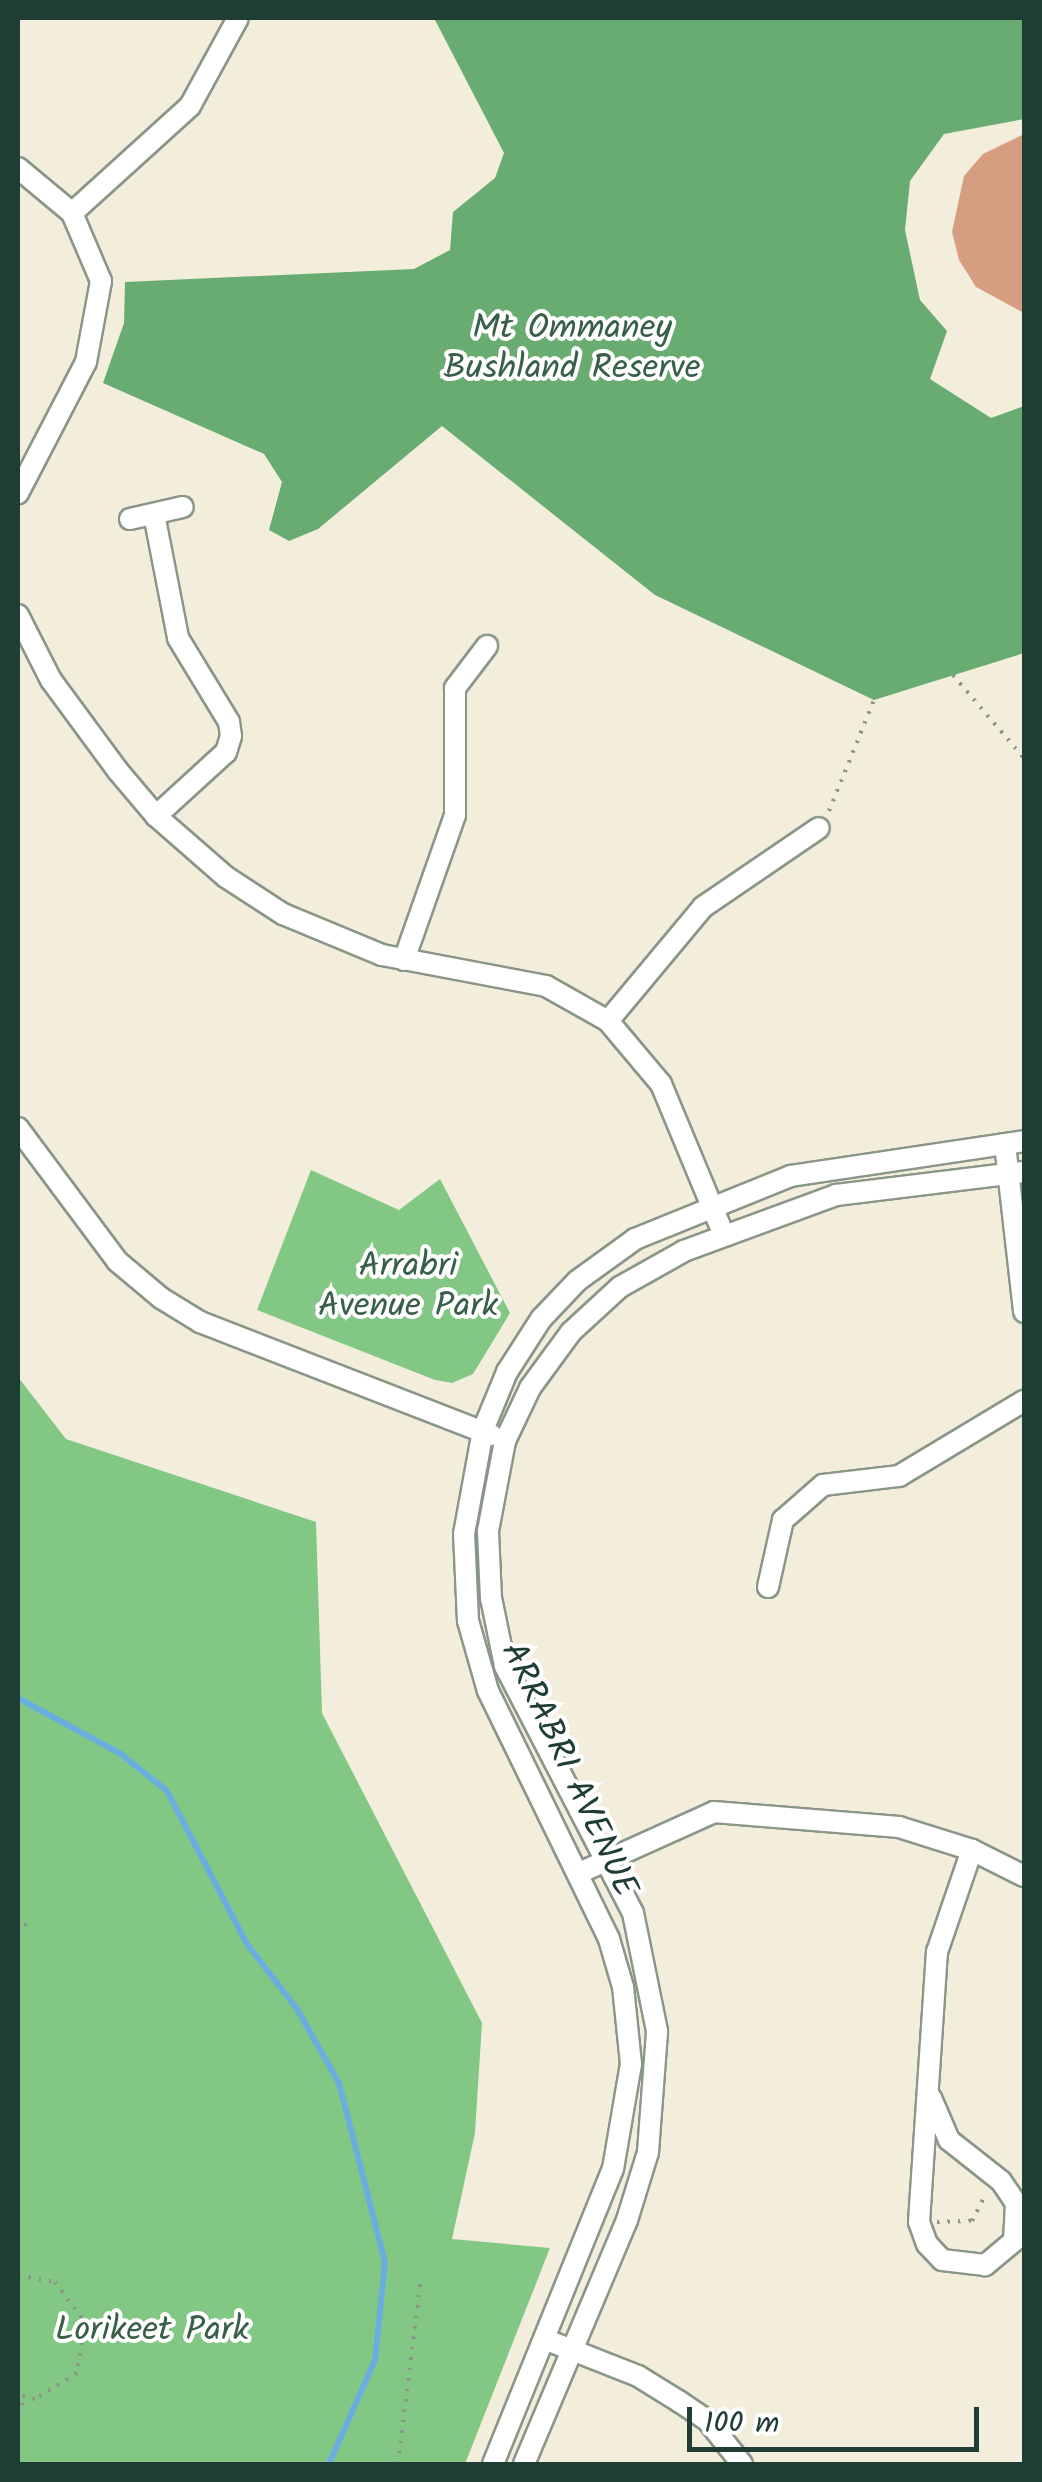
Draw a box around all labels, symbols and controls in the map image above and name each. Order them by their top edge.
park label: Mt Ommaney Bushland Reserve [444,308,700,390]
park label: Arrabri Avenue Park [318,1246,498,1328]
street label: ARRABRI AVENUE [491,1636,645,1904]
park label: Lorikeet Park [55,2310,249,2352]
scale bar [692,2387,984,2449]
text: 100 m [704,2400,779,2448]

